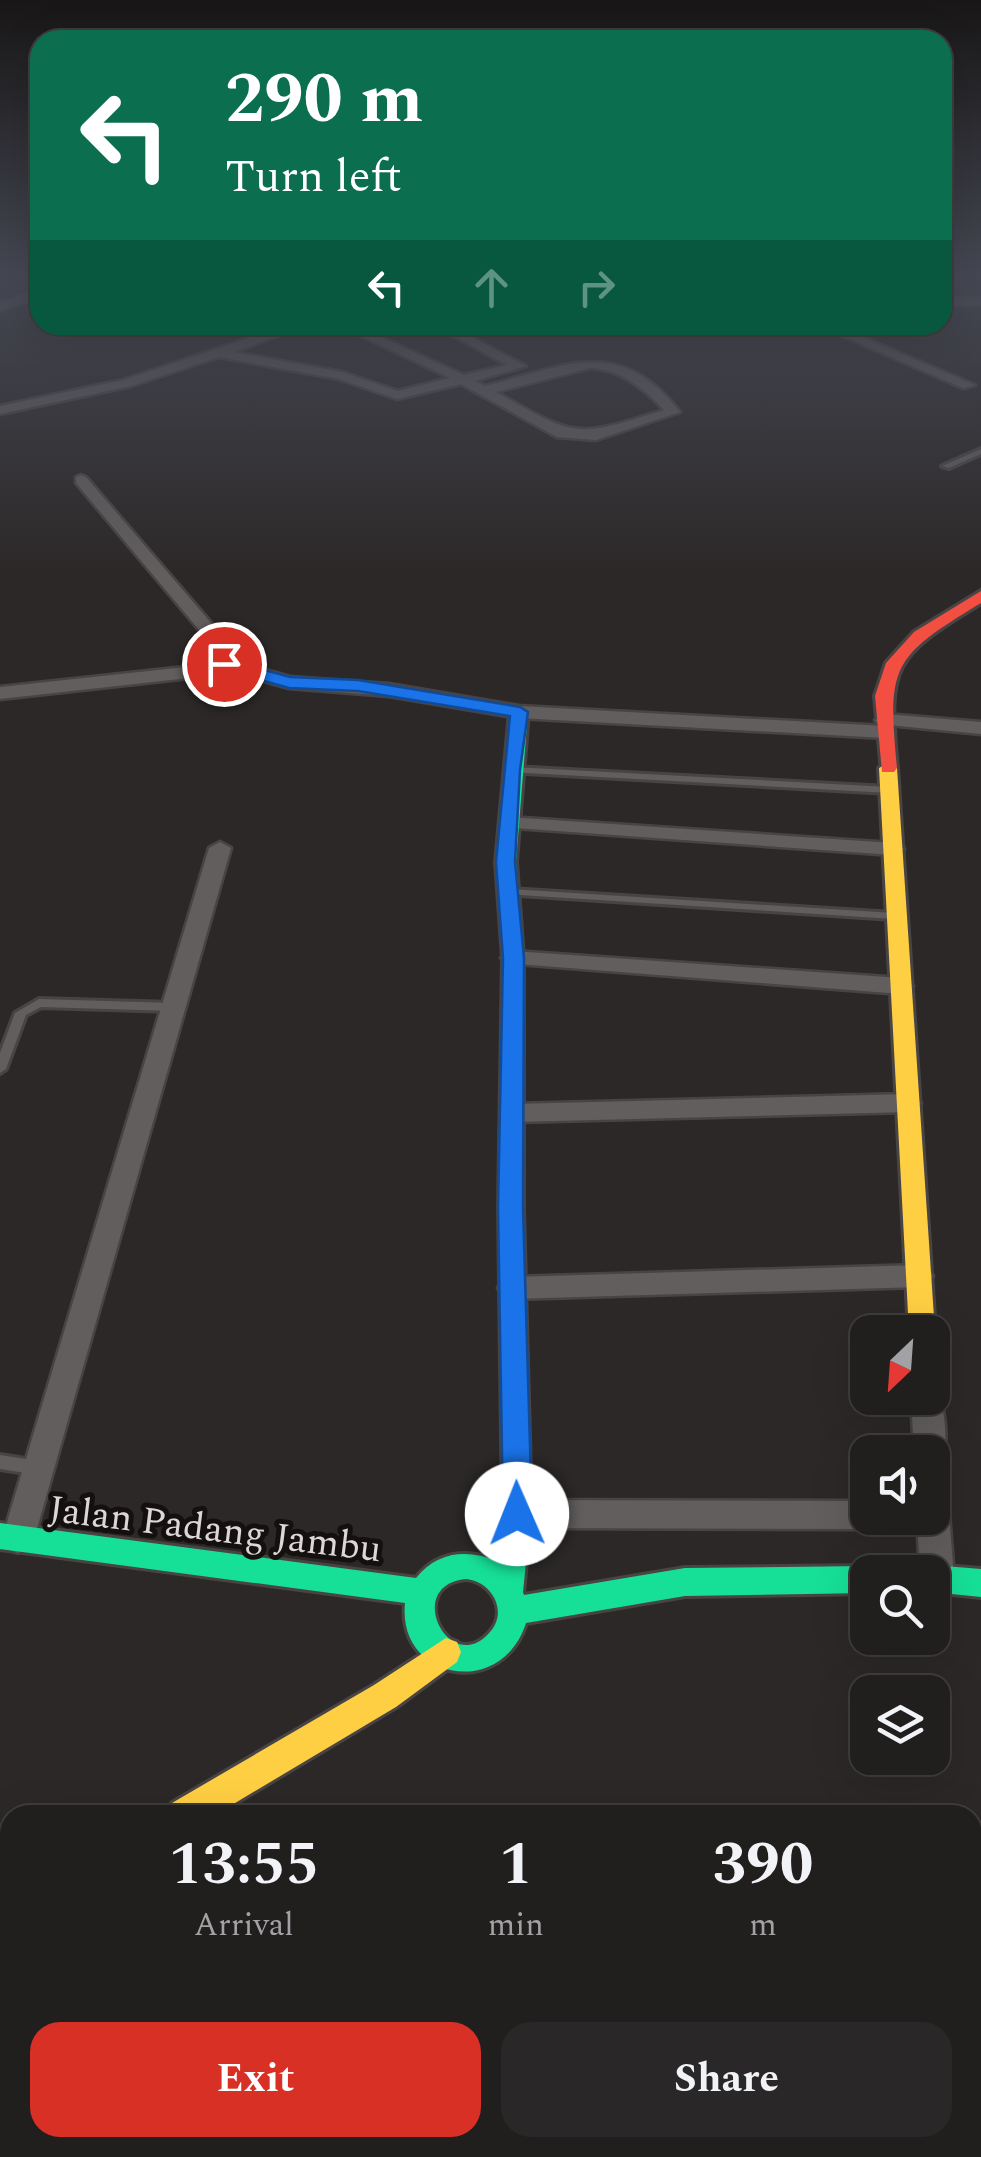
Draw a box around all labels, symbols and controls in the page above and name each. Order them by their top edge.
text: 290 m [225,47,423,153]
icon: left [60,70,190,200]
text: Turn left [225,143,402,212]
icon: left [359,260,414,315]
icon: ahead [464,260,519,315]
icon: right [569,260,624,315]
pin [182,622,267,707]
icon: arrive [197,637,252,692]
north arrow [850,1315,950,1415]
map controls [850,1315,950,1775]
button: sound [850,1435,950,1535]
position arrow [465,1462,569,1566]
street label: Jalan Padang Jambu [45,1481,385,1579]
button: search [850,1555,950,1655]
button: layers [850,1675,950,1775]
text: 13:55 [169,1819,319,1911]
text: 1 [499,1819,533,1911]
text: 390 [712,1819,813,1911]
text: Arrival [194,1901,294,1950]
text: min [488,1901,544,1950]
text: m [749,1901,777,1950]
button: Exit [30,2022,481,2137]
button: Share [501,2022,952,2137]

